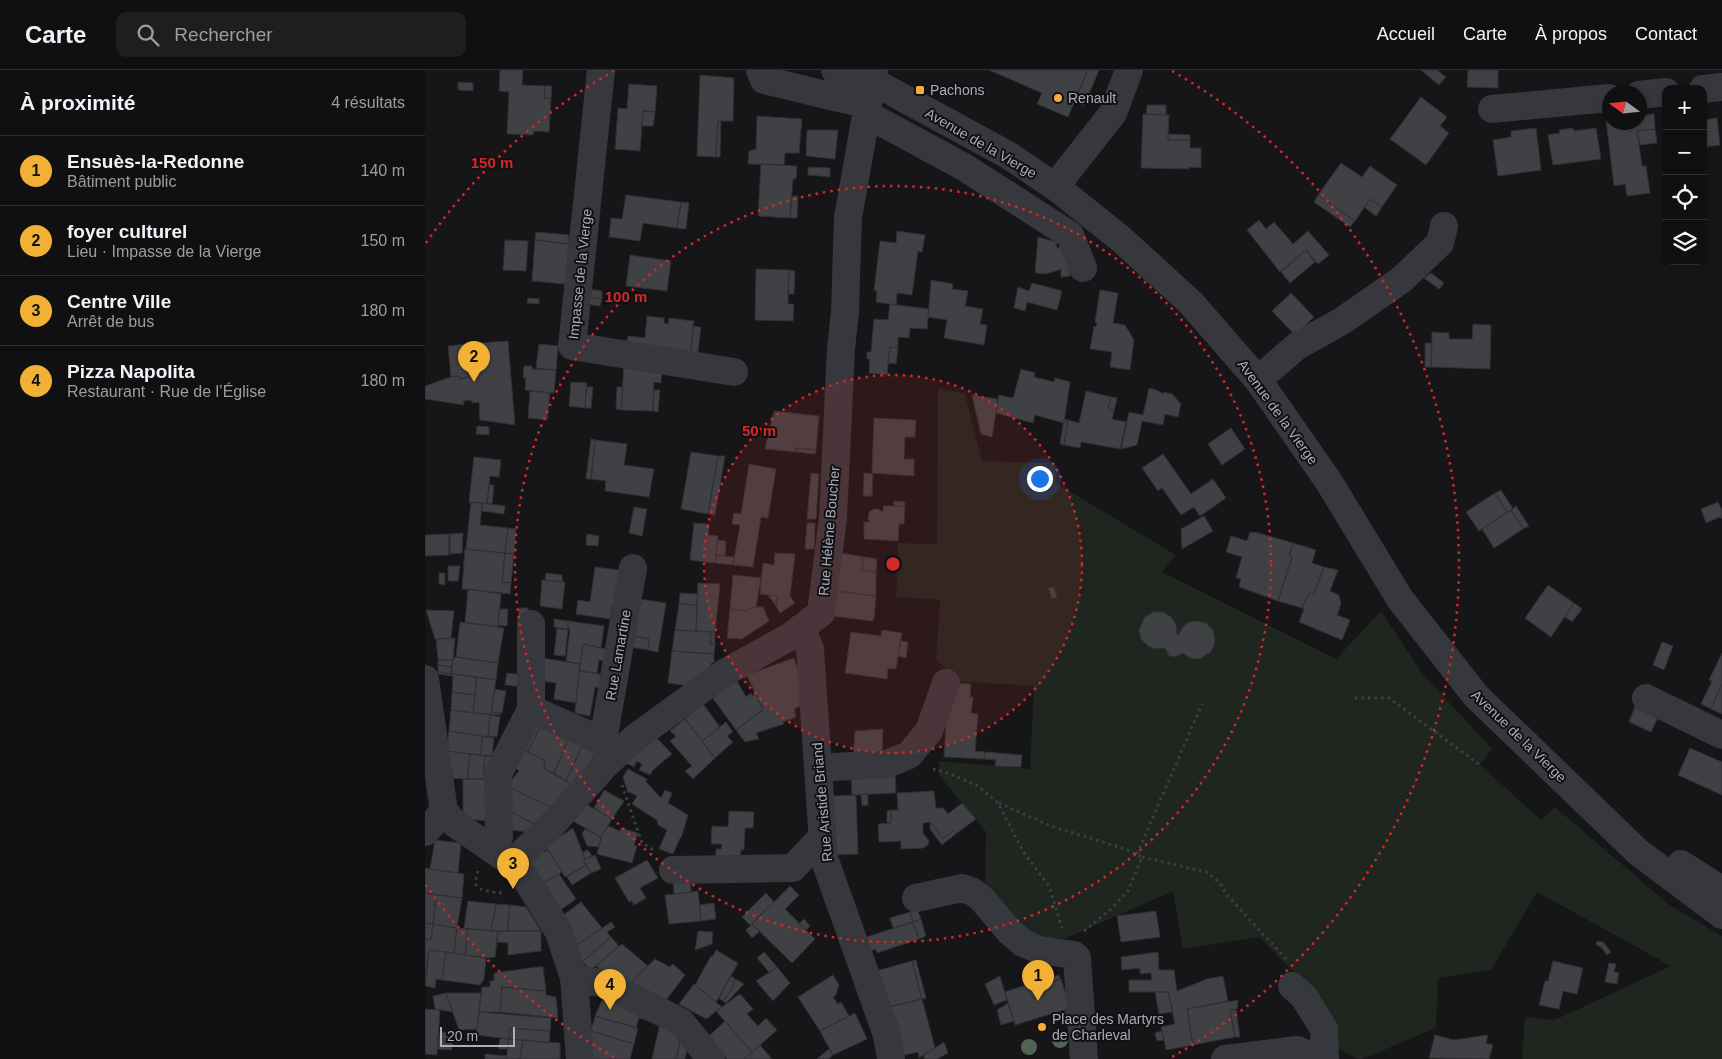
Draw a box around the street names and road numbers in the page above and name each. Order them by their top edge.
street label: Avenue de la Vierge [923,105,1040,181]
street label: Impasse de la Vierge [565,208,595,340]
street label: Avenue de la Vierge [1235,356,1322,468]
street label: Rue Hélène Boucher [815,465,843,596]
street label: Rue Lamartine [602,608,634,702]
street label: Avenue de la Vierge [1468,687,1570,786]
street label: Rue Aristide Briand [809,742,835,862]

